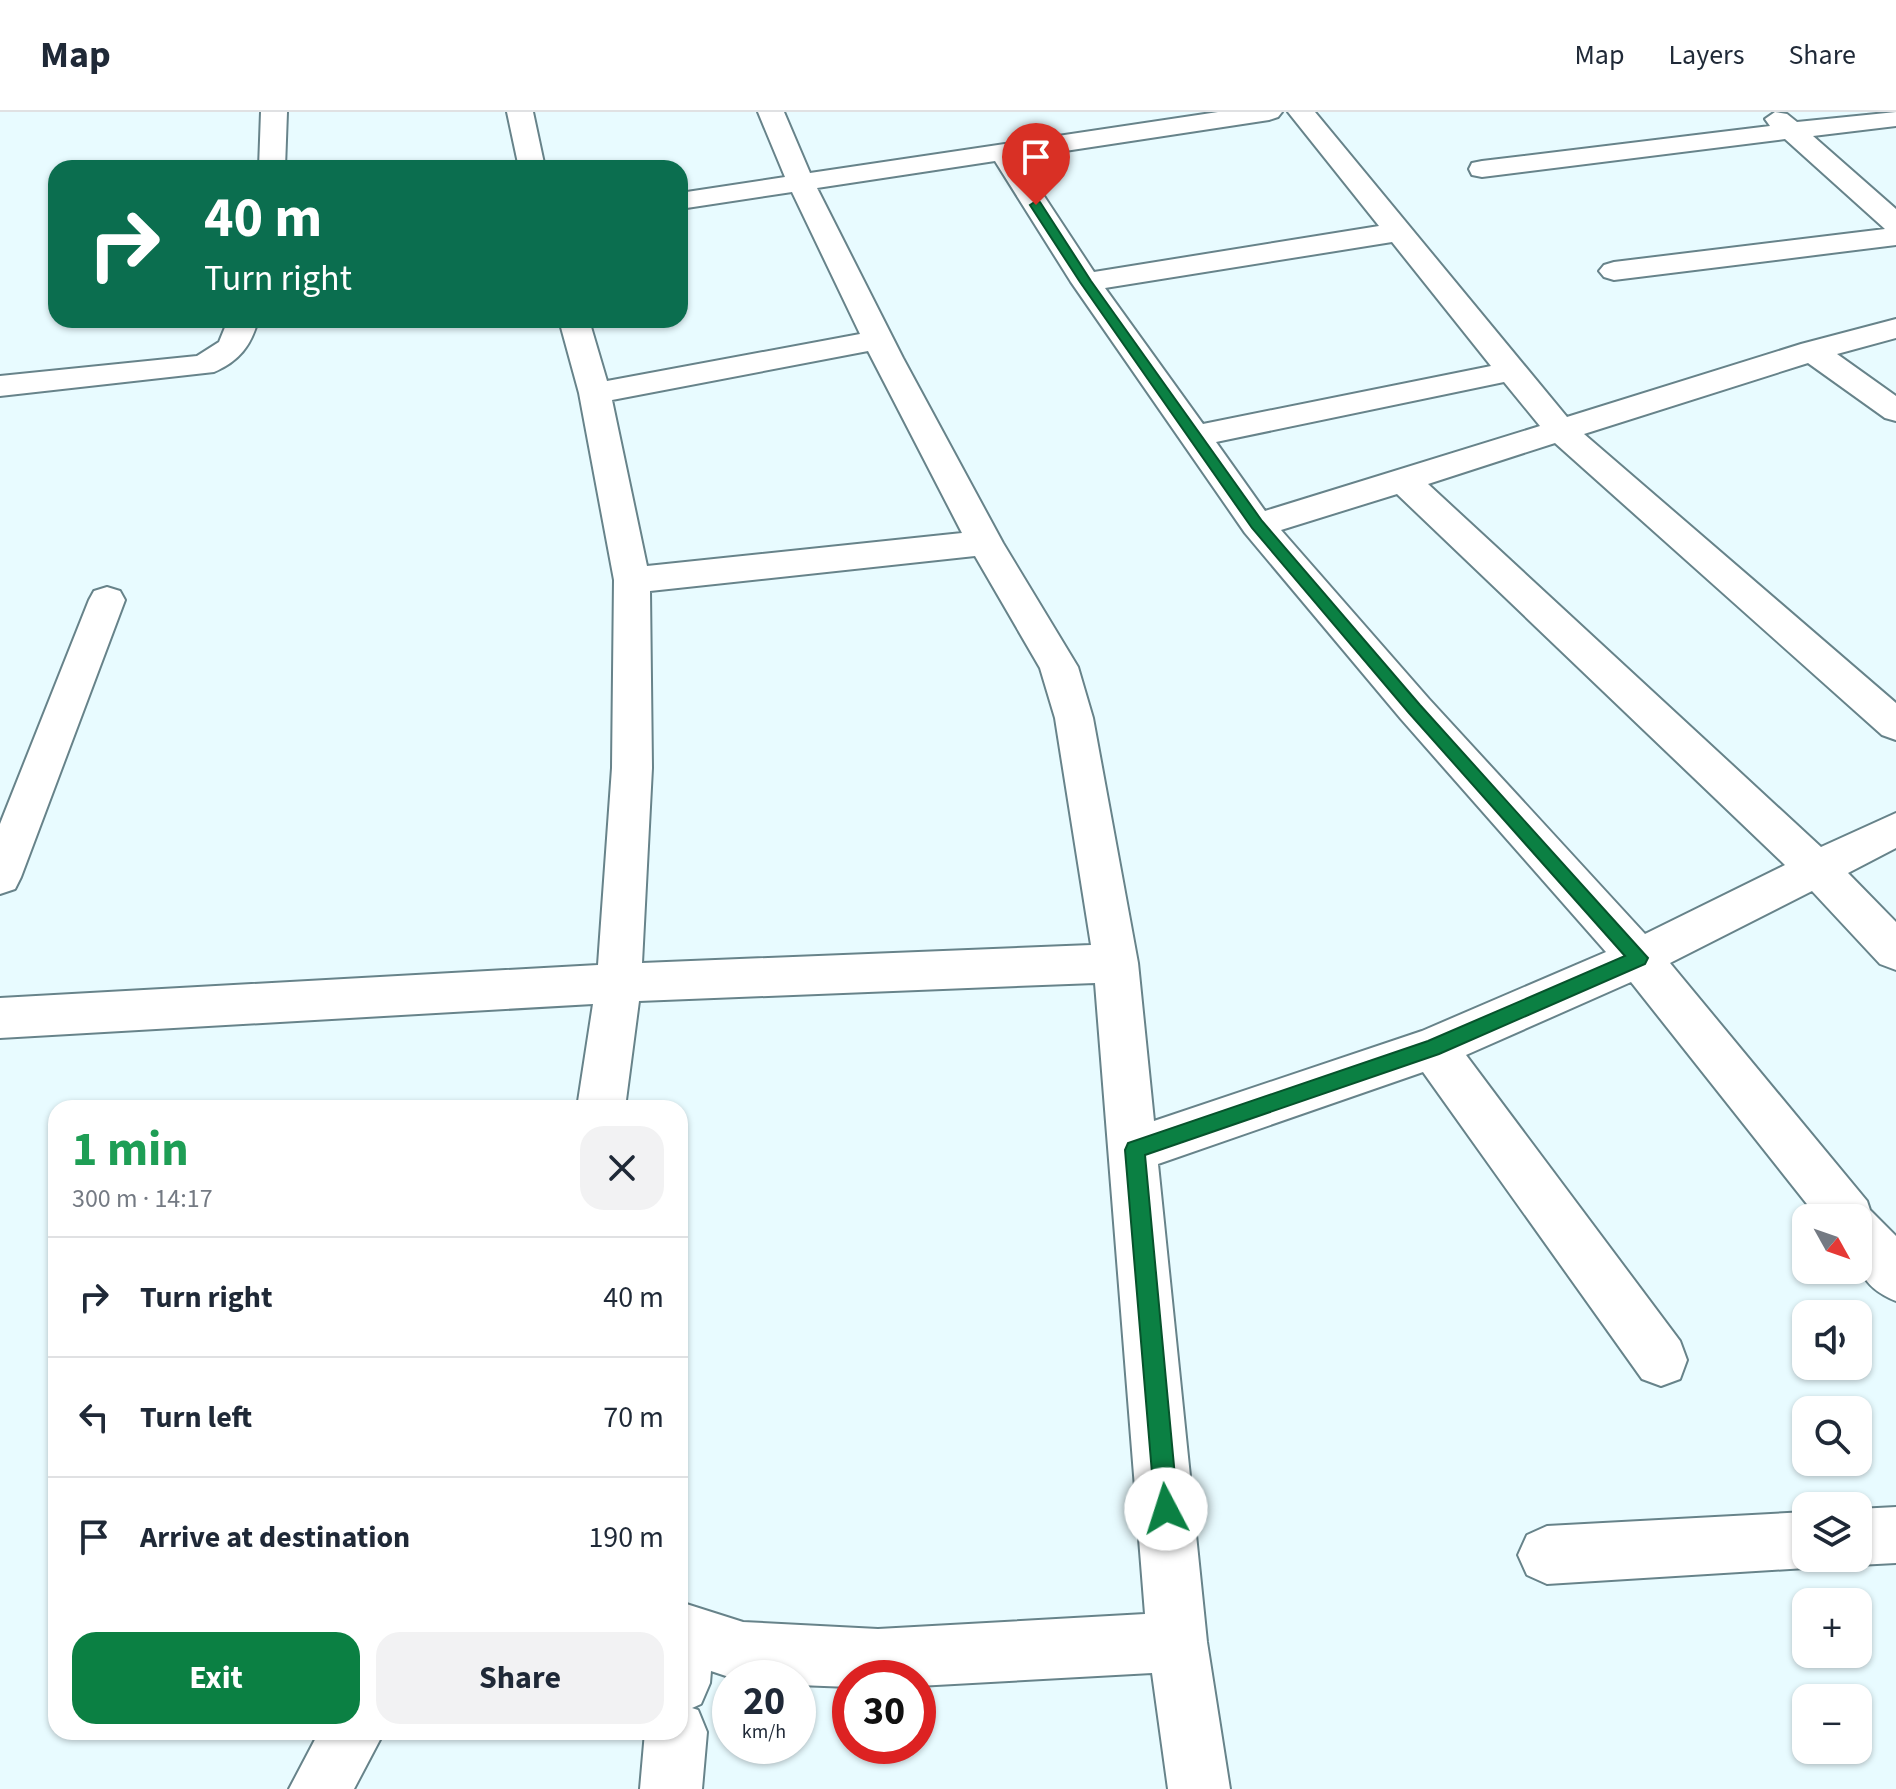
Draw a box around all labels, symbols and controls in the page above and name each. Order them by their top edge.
text: Map [40,28,111,82]
text: Map [1574,35,1624,75]
text: Layers [1668,35,1744,75]
text: Share [1788,35,1856,75]
pin [1002,123,1070,205]
icon: arrive [1014,135,1058,179]
text: 40 m [204,179,322,258]
icon: right [72,192,176,296]
text: Turn right [204,253,352,304]
text: 1 min [72,1116,189,1184]
button: close [580,1126,664,1210]
text: 300 m · 14:17 [72,1180,213,1217]
north arrow [1792,1204,1872,1284]
map controls [1792,1204,1872,1764]
icon: right [72,1275,116,1319]
text: Turn right [140,1276,272,1319]
text: 40 m [603,1276,664,1319]
button: sound [1792,1300,1872,1380]
icon: left [72,1395,116,1439]
text: Turn left [140,1396,252,1439]
text: 70 m [603,1396,664,1439]
button: search [1792,1396,1872,1476]
position arrow [1124,1467,1208,1551]
button: layers [1792,1492,1872,1572]
icon: arrive [72,1515,116,1559]
text: Arrive at destination [140,1516,410,1559]
text: 190 m [588,1516,664,1559]
button: + [1792,1588,1872,1668]
button: Exit [72,1632,360,1724]
button: Share [376,1632,664,1724]
speed limit sign: 30 [832,1660,936,1764]
text: 20 [743,1673,785,1730]
button: − [1792,1684,1872,1764]
text: km/h [742,1718,786,1746]

